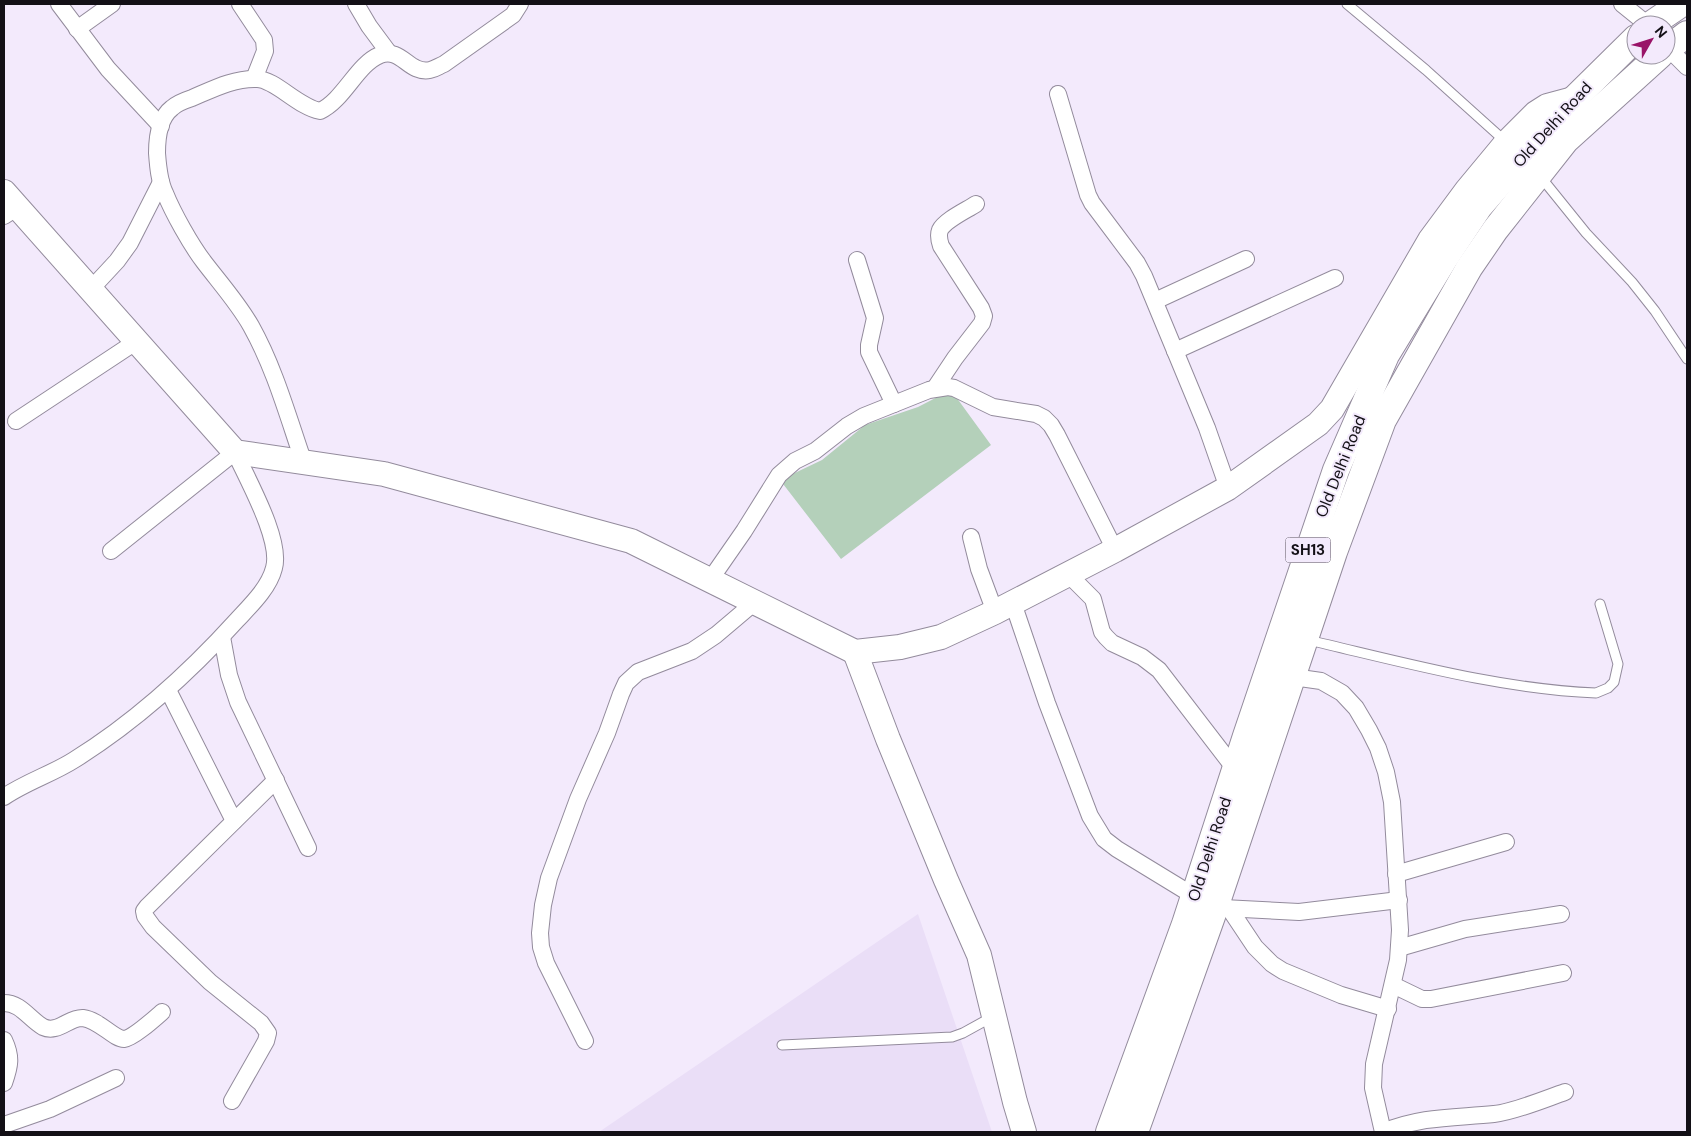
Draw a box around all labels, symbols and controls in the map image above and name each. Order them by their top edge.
north arrow [1626,15,1676,65]
text: N [1651,22,1671,41]
street label: Old Delhi Road [1508,77,1596,172]
street label: Old Delhi Road [1310,412,1371,520]
road number: SH13 [1286,538,1330,562]
street label: Old Delhi Road [1183,794,1236,904]

